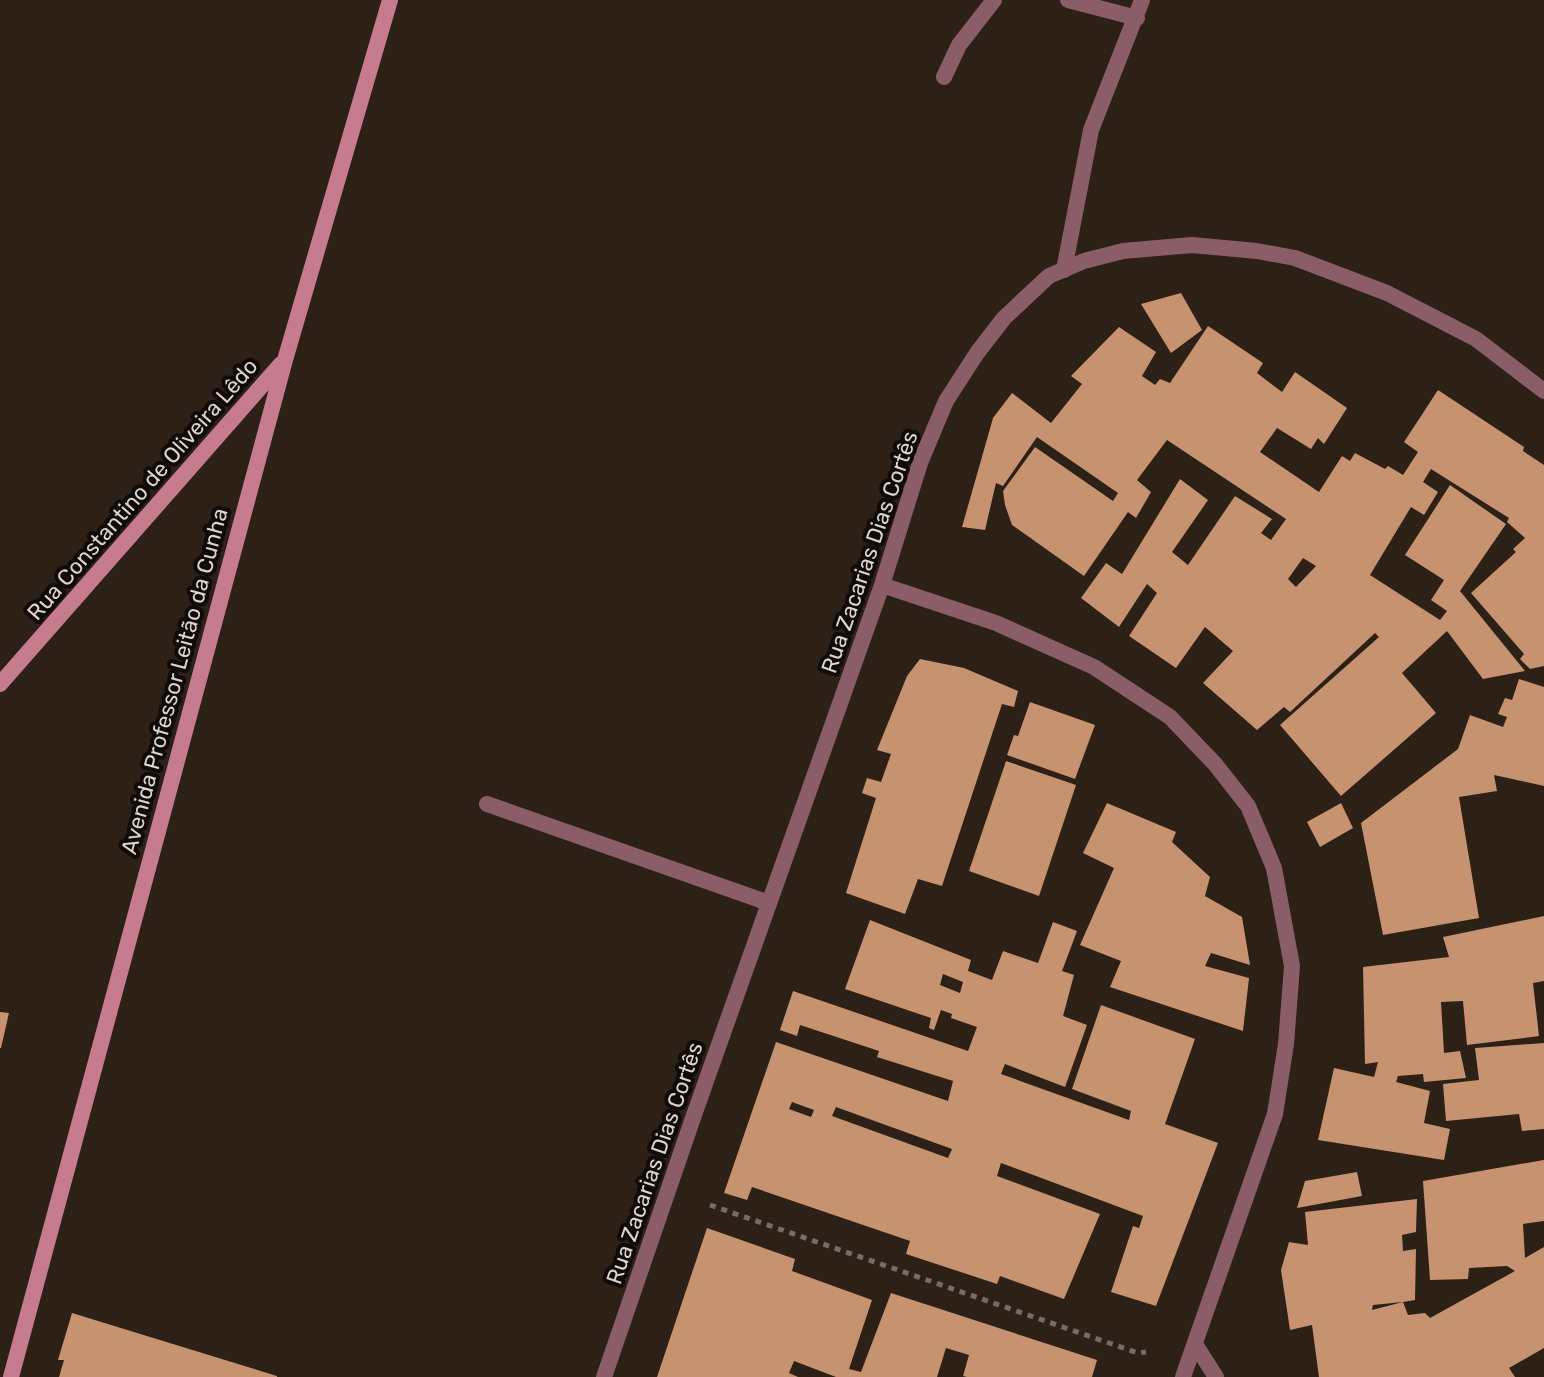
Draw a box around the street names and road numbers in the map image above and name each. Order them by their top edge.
street label: Rua Constantino de Oliveira Lêdo [21,353,263,626]
street label: Rua Zacarias Dias Cortês [815,428,924,677]
street label: Avenida Professor Leitão da Cunha [115,505,234,857]
street label: Rua Zacarias Dias Cortês [600,1039,709,1288]

